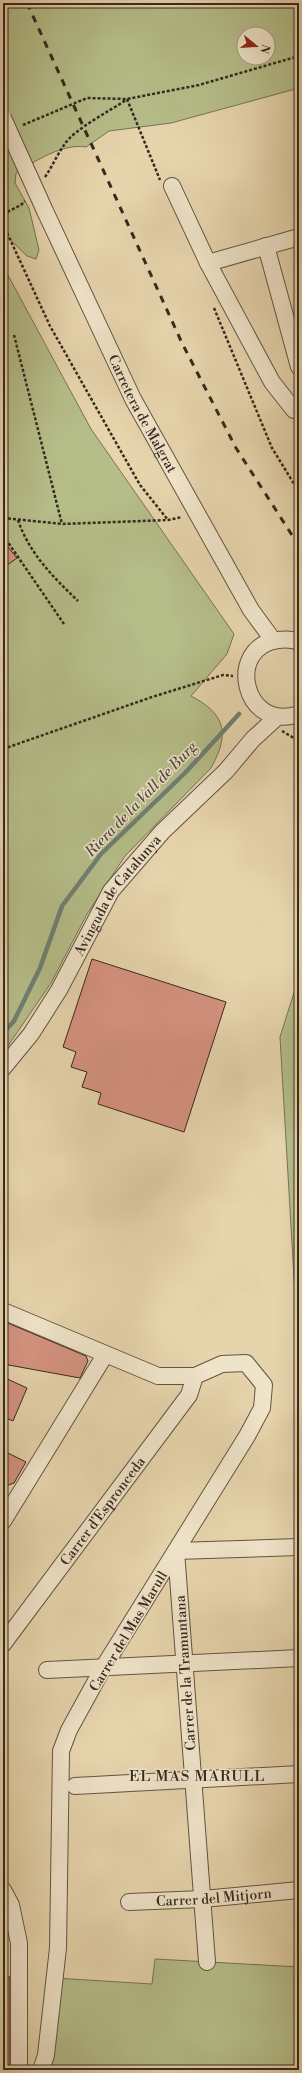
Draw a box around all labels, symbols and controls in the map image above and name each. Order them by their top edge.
north arrow [236,26,276,66]
text: N [256,42,273,55]
street label: Carretera de Malgrat [104,352,181,476]
water label: Riera de la Vall de Burg [81,737,202,862]
street label: Avinguda de Catalunya [70,831,166,960]
street label: Carrer d'Espronceda [57,1453,150,1570]
street label: Carrer del Mas Marull [86,1568,172,1695]
street label: Carrer de la Tramuntana [172,1594,200,1751]
district label: EL MAS MARULL [129,1767,265,1786]
street label: Carrer del Mitjorn [156,1885,273,1911]

